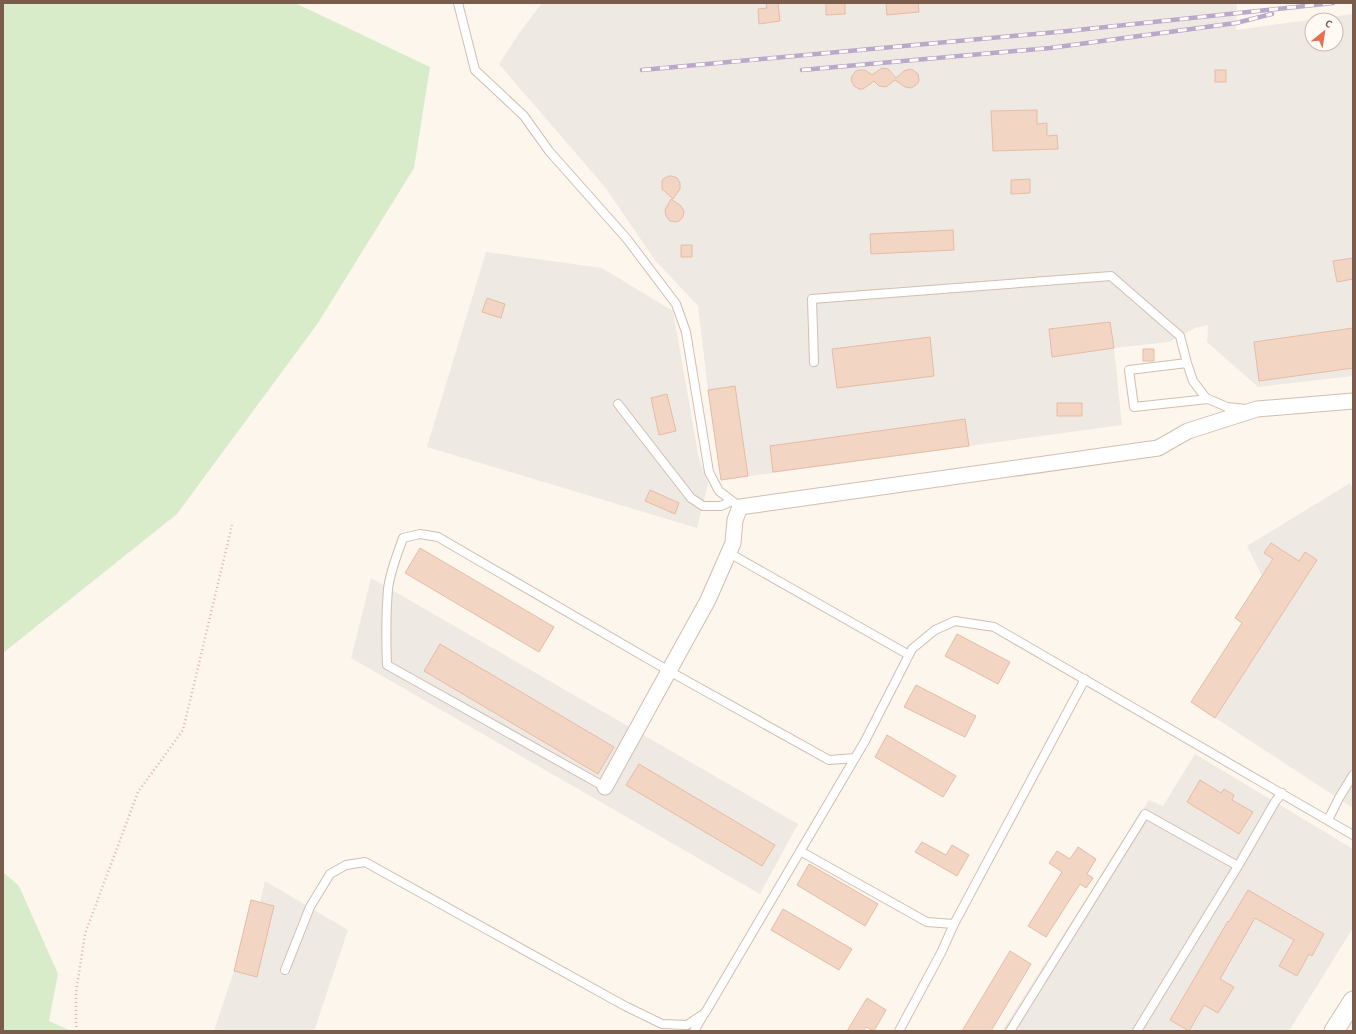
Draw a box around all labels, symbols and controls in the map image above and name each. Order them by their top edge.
north arrow [1304,12,1344,52]
text: С [1323,17,1334,30]

